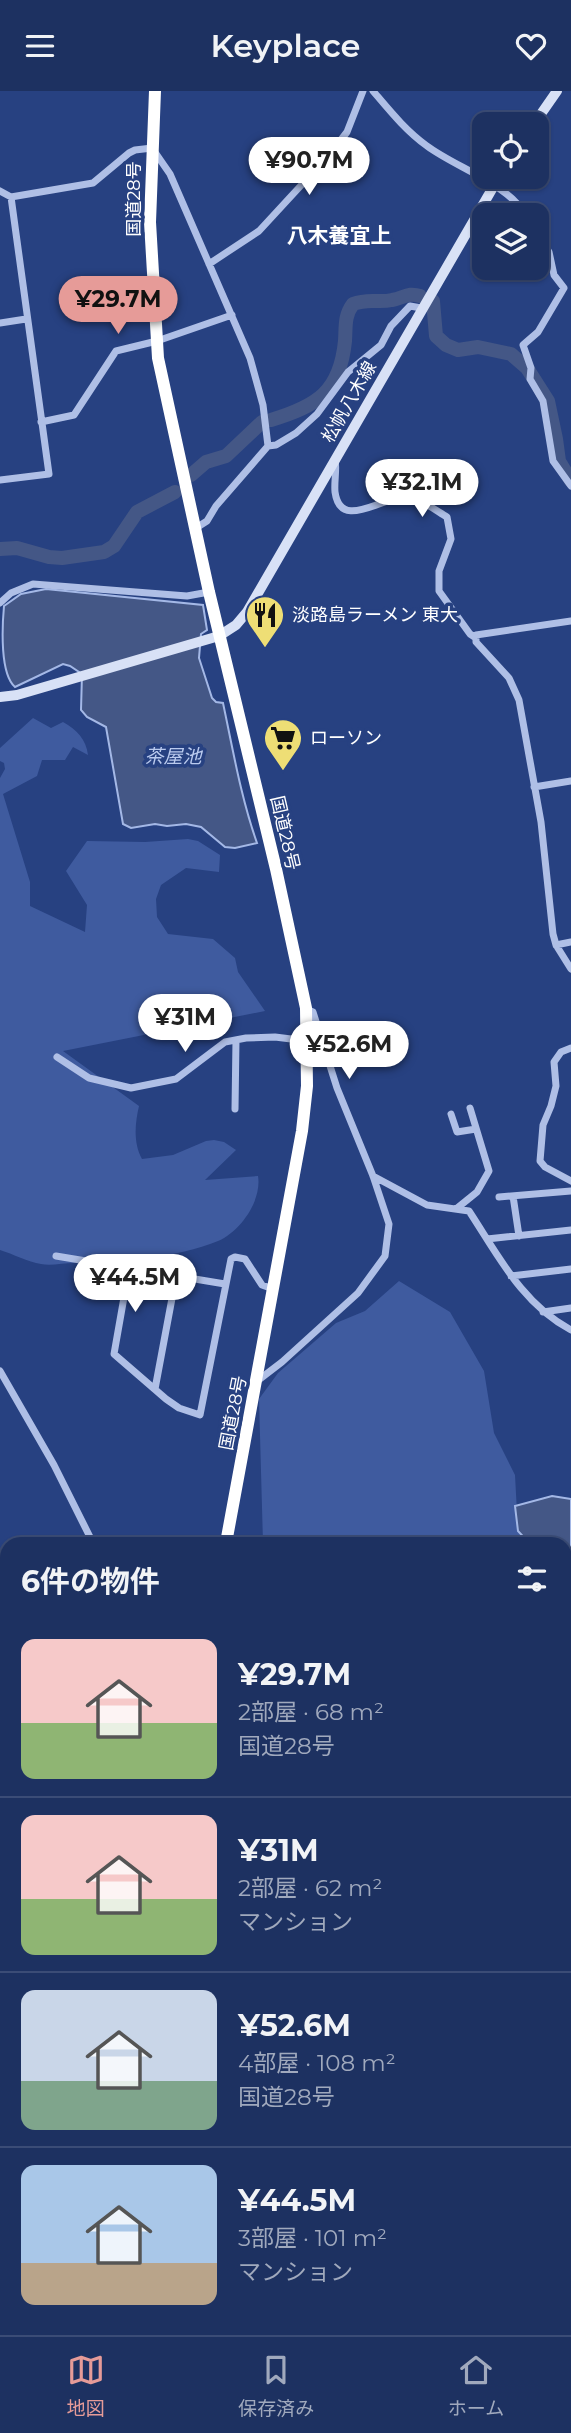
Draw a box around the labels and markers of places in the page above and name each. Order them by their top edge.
pin: ¥90.7M [252,137,366,197]
pin: ¥29.7M [61,277,175,336]
pin: ¥32.1M [365,459,479,519]
restaurant icon: 淡路島ラーメン 東大 [244,594,286,649]
place label: 淡路島ラーメン 東大 [292,604,458,626]
supermarket icon: ローソン [262,717,304,772]
place label: ローソン [310,727,382,749]
pin: ¥31M [144,995,226,1054]
pin: ¥52.6M [292,1021,406,1081]
pin: ¥44.5M [78,1255,192,1314]

